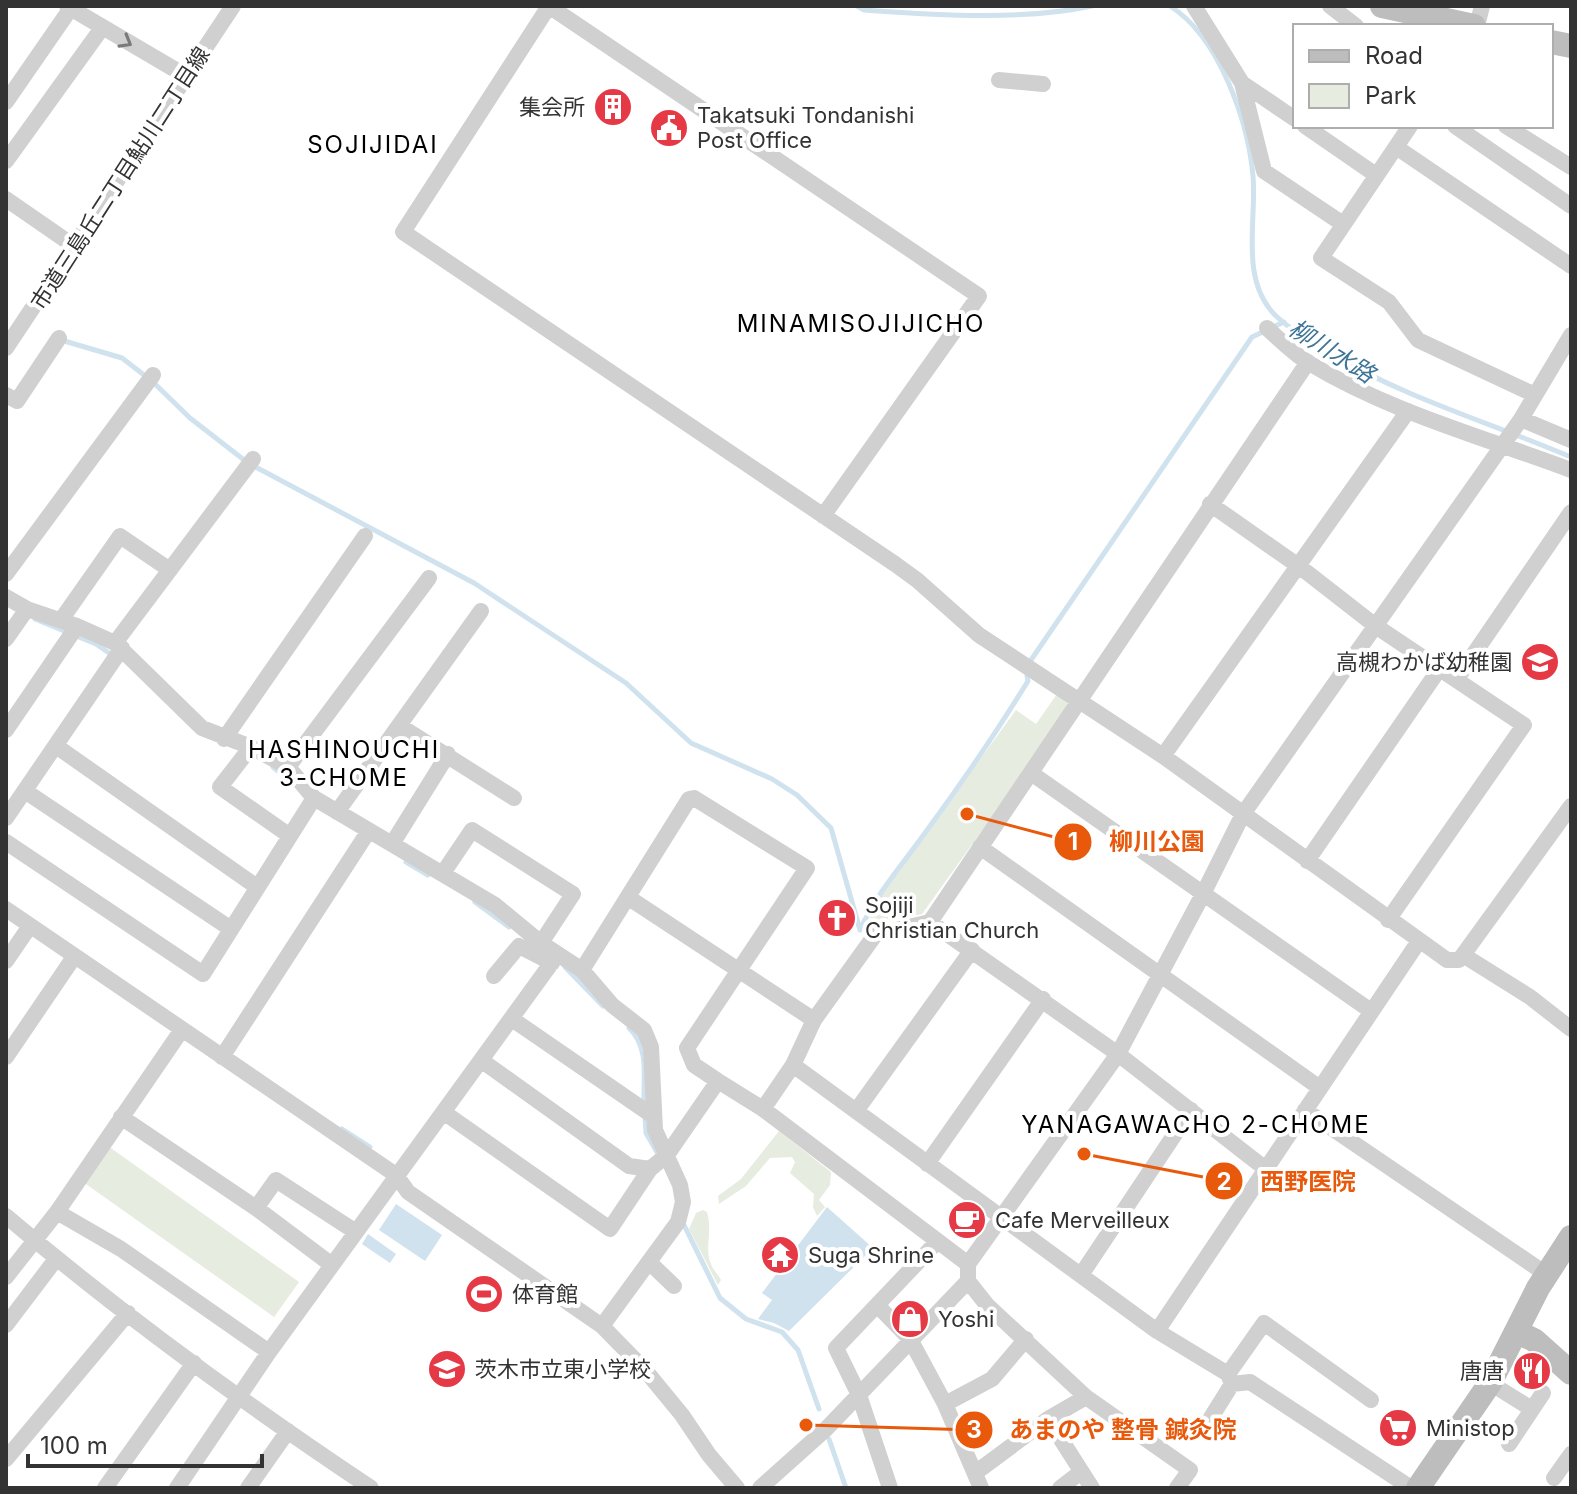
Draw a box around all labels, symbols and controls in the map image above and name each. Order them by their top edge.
legend [1293,24,1553,128]
one-way arrow [117,32,132,48]
text: Road [1365,41,1423,70]
street label: 市道三島丘二丁目鮎川二丁目線 [25,42,215,314]
text: Park [1365,81,1416,110]
building icon: 集会所 [592,86,634,128]
place label: 集会所 [519,94,585,120]
place label: Takatsuki Tondanishi Post Office [697,102,914,153]
public building icon: Takatsuki Tondanishi Post Office [648,107,690,149]
district label: SOJIJIDAI [307,130,439,159]
district label: MINAMISOJIJICHO [737,309,985,338]
water label: 柳川水路 [1284,313,1382,390]
school or university icon: 高槻わかば幼稚園 [1519,641,1561,683]
place label: 高槻わかば幼稚園 [1336,649,1512,675]
district label: HASHINOUCHI 3-CHOME [248,735,440,792]
callout: 柳川公園 [1053,818,1221,866]
text: 1 [1068,827,1078,856]
text: 柳川公園 [1109,827,1205,856]
place label: Sojiji Christian Church [865,892,1039,943]
church icon: Sojiji Christian Church [816,897,858,939]
district label: YANAGAWACHO 2-CHOME [1021,1110,1371,1139]
callout: 西野医院 [1204,1157,1372,1205]
text: 2 [1216,1167,1232,1196]
text: 西野医院 [1260,1167,1356,1196]
cafe icon: Cafe Merveilleux [946,1199,988,1241]
place label: Cafe Merveilleux [995,1207,1170,1233]
temple icon: Suga Shrine [759,1234,801,1276]
place label: Suga Shrine [808,1242,934,1268]
sports icon: 体育館 [463,1273,505,1315]
place label: 体育館 [512,1281,578,1307]
shop icon: Yoshi [889,1298,931,1340]
place label: Yoshi [938,1306,994,1332]
school or university icon: 茨木市立東小学校 [426,1348,468,1390]
restaurant icon: 唐唐 [1511,1350,1553,1392]
place label: 茨木市立東小学校 [475,1356,651,1382]
place label: 唐唐 [1460,1358,1504,1384]
callout: あまのや 整骨 鍼灸院 [954,1406,1253,1454]
supermarket icon: Ministop [1377,1407,1419,1449]
text: 3 [966,1415,982,1444]
text: あまのや 整骨 鍼灸院 [1009,1415,1237,1444]
place label: Ministop [1426,1415,1515,1441]
scale bar [28,1418,262,1468]
text: 100 m [40,1431,108,1460]

